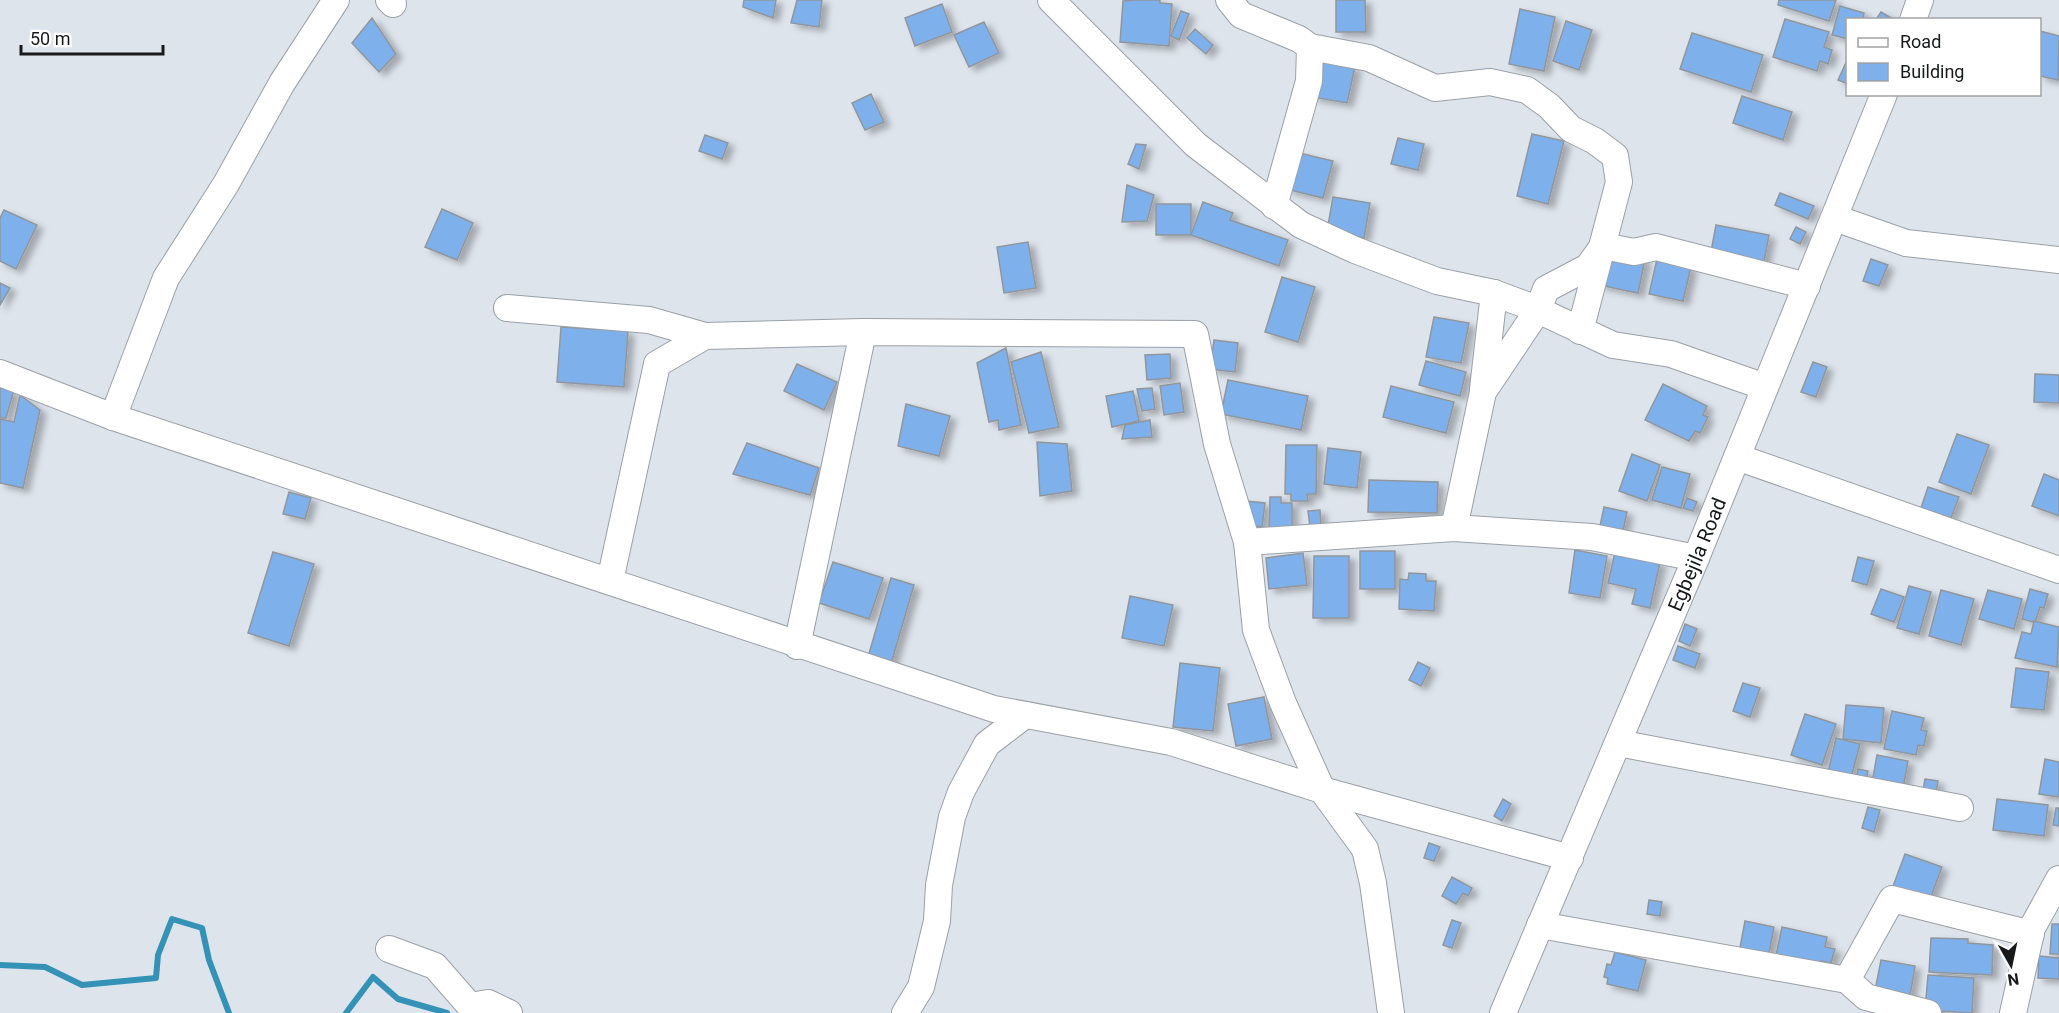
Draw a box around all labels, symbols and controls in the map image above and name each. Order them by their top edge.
scale bar [21,18,164,56]
legend [1846,18,2041,96]
text: 50 m [30,28,70,49]
text: Road [1900,31,1941,52]
text: Building [1900,61,1964,82]
street label: Egbejila Road [1663,494,1731,615]
north arrow [1981,935,2041,995]
text: N [2006,969,2020,990]

